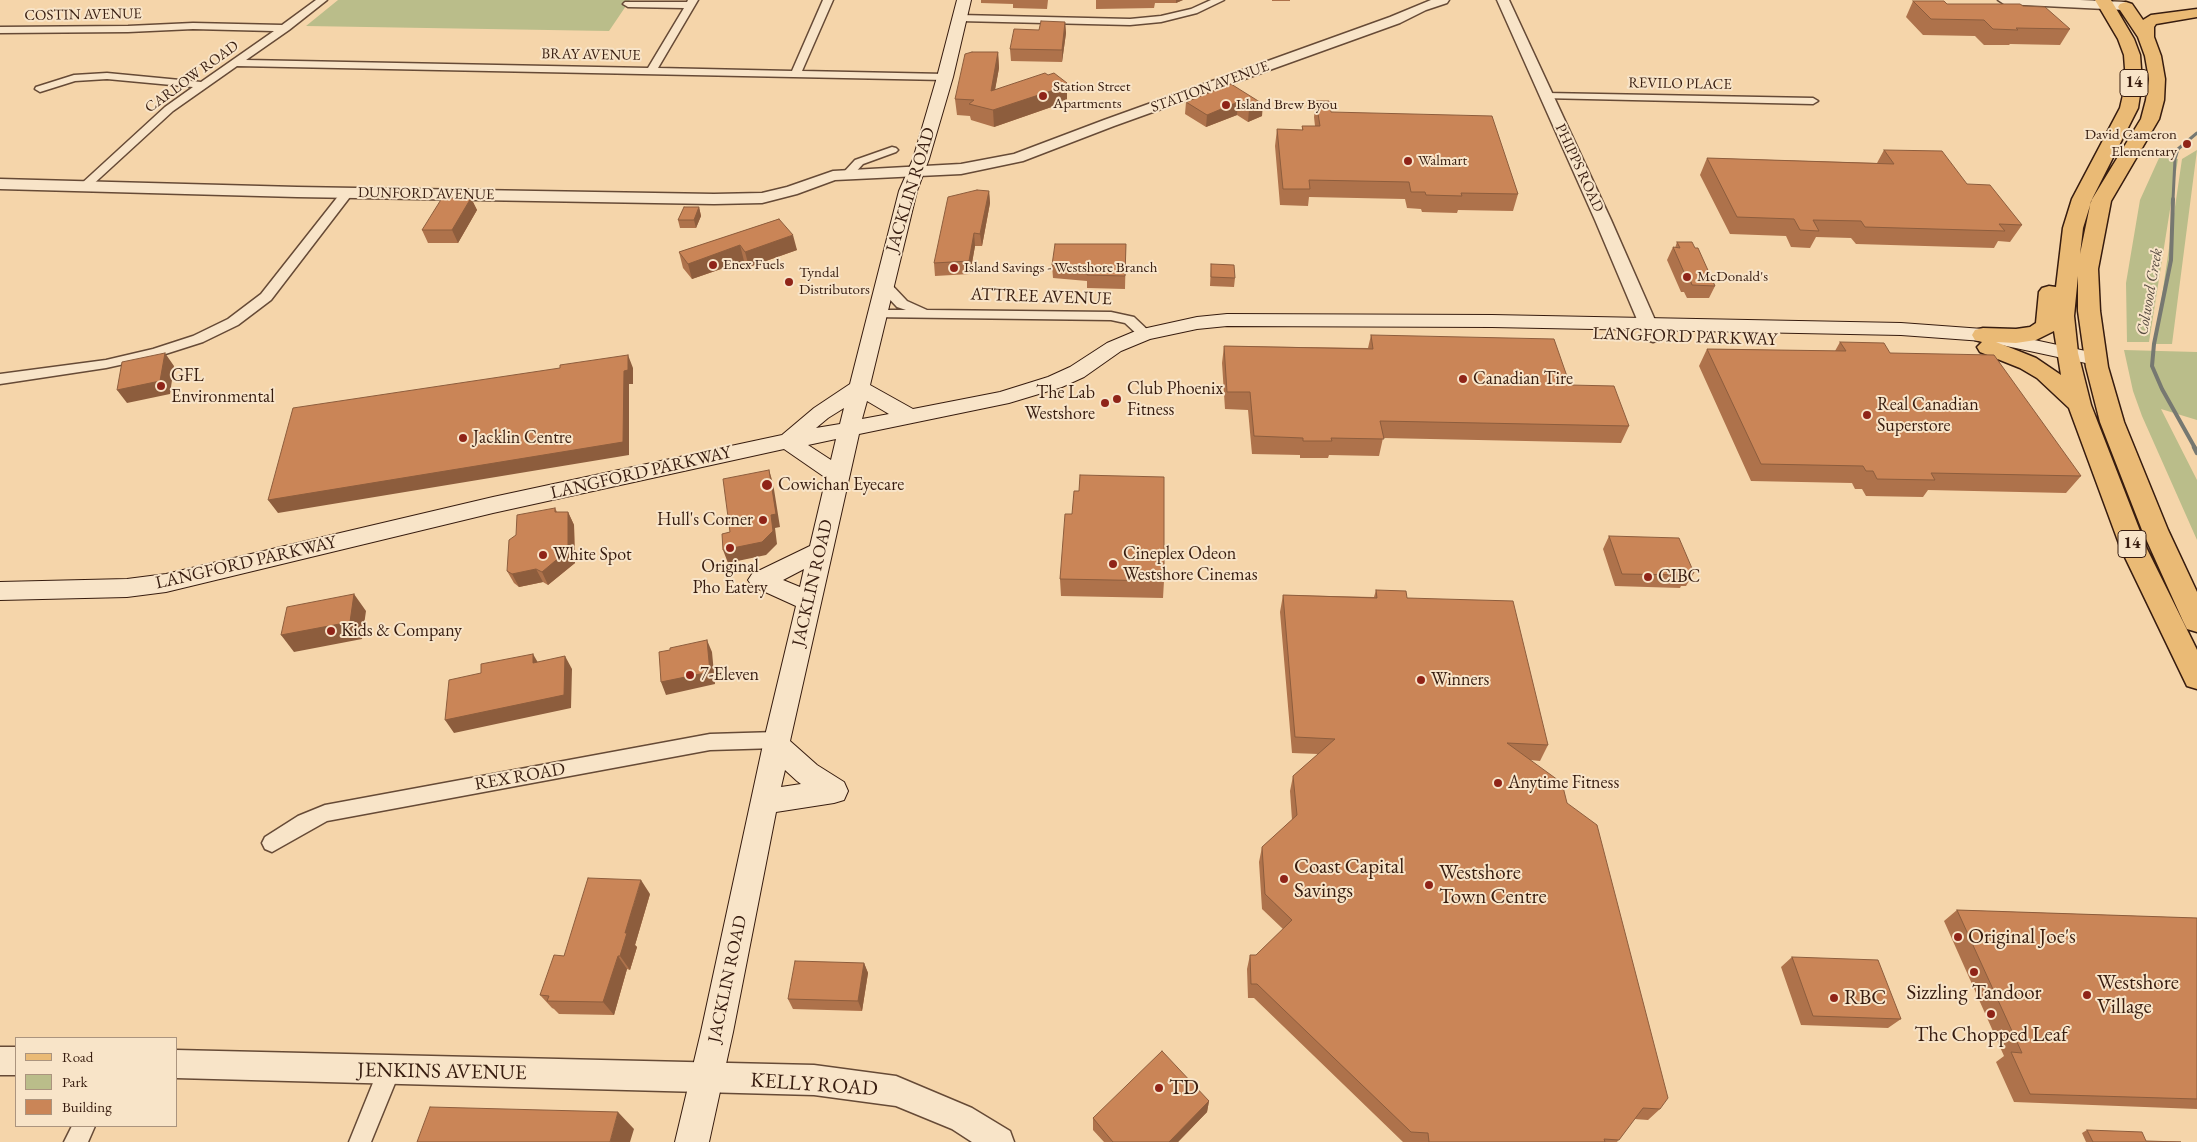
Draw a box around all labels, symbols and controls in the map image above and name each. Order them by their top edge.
street label: COSTIN AVENUE [24,5,142,25]
street label: CARLOW ROAD [142,37,242,117]
street label: BRAY AVENUE [541,45,641,65]
street label: STATION AVENUE [1148,57,1272,117]
road number: 14 [2120,70,2148,96]
street label: REVILO PLACE [1628,74,1732,94]
place label: Station Street Apartments [1053,78,1130,113]
marker: Station Street Apartments [1037,90,1049,102]
place label: Island Brew Byou [1236,96,1337,114]
marker: Island Brew Byou [1220,99,1232,111]
street label: PHIPPS ROAD [1551,121,1607,215]
street label: JACKLIN ROAD [882,125,940,255]
place label: David Cameron Elementary [2085,126,2177,161]
marker: David Cameron Elementary [2181,138,2193,150]
place label: Walmart [1418,152,1467,170]
marker: Walmart [1402,155,1414,167]
street label: DUNFORD AVENUE [358,184,494,204]
water label: Colwood Creek [2133,247,2167,337]
place label: Enex Fuels [723,256,784,274]
marker: Enex Fuels [707,259,719,271]
place label: Island Savings - Westshore Branch [964,259,1157,277]
marker: Island Savings - Westshore Branch [948,262,960,274]
place label: Tyndal Distributors [799,264,870,299]
place label: McDonald's [1697,268,1768,286]
marker: McDonald's [1681,271,1693,283]
marker: Tyndal Distributors [783,276,795,288]
street label: ATTREE AVENUE [970,284,1112,310]
street label: LANGFORD PARKWAY [1592,323,1778,351]
place label: GFL Environmental [171,365,275,408]
place label: Canadian Tire [1473,368,1573,390]
marker: Canadian Tire [1457,373,1469,385]
place label: Club Phoenix Fitness [1127,378,1223,420]
marker: GFL Environmental [155,380,167,392]
place label: The Lab Westshore [1025,382,1095,424]
marker: Club Phoenix Fitness [1111,393,1123,405]
place label: Real Canadian Superstore [1877,394,1979,436]
marker: The Lab Westshore [1099,397,1111,409]
marker: Real Canadian Superstore [1861,409,1873,421]
place label: Jacklin Centre [473,427,572,449]
marker: Jacklin Centre [457,432,469,444]
street label: LANGFORD PARKWAY [549,442,733,504]
place label: Cowichan Eyecare [778,474,904,496]
marker: Cowichan Eyecare [760,478,774,492]
place label: Hull's Corner [657,509,753,531]
marker: Hull's Corner [757,514,769,526]
street label: JACKLIN ROAD [788,517,838,649]
road number: 14 [2118,530,2146,558]
street label: LANGFORD PARKWAY [154,532,338,594]
marker: Original Pho Eatery [724,542,736,554]
place label: Cineplex Odeon Westshore Cinemas [1123,543,1258,586]
place label: White Spot [553,544,632,566]
marker: White Spot [537,549,549,561]
place label: Original Pho Eatery [692,556,768,598]
marker: Cineplex Odeon Westshore Cinemas [1107,558,1119,570]
place label: CIBC [1658,566,1700,588]
marker: CIBC [1642,571,1654,583]
place label: Kids & Company [341,620,462,642]
marker: Kids & Company [325,625,337,637]
place label: 7-Eleven [700,664,759,686]
marker: 7-Eleven [684,669,696,681]
place label: Winners [1431,669,1489,691]
marker: Winners [1415,674,1427,686]
street label: REX ROAD [473,758,567,796]
place label: Anytime Fitness [1508,772,1619,794]
marker: Anytime Fitness [1492,777,1504,789]
place label: Coast Capital Savings [1294,854,1404,904]
place label: Westshore Town Centre [1439,860,1547,910]
marker: Coast Capital Savings [1278,873,1290,885]
marker: Westshore Town Centre [1423,879,1435,891]
street label: JACKLIN ROAD [704,913,752,1045]
place label: Original Joe's [1968,924,2076,950]
marker: Original Joe's [1952,931,1964,943]
marker: Sizzling Tandoor [1968,966,1980,978]
place label: Westshore Village [2097,970,2179,1020]
place label: Sizzling Tandoor [1906,980,2042,1006]
place label: RBC [1844,985,1886,1011]
marker: Westshore Village [2081,989,2093,1001]
marker: RBC [1828,992,1840,1004]
marker: The Chopped Leaf [1985,1008,1997,1020]
place label: The Chopped Leaf [1914,1022,2068,1048]
legend [15,1037,178,1127]
text: Road [62,1047,93,1066]
street label: JENKINS AVENUE [357,1058,527,1086]
street label: KELLY ROAD [749,1068,879,1102]
text: Park [62,1072,88,1091]
place label: TD [1169,1075,1199,1101]
marker: TD [1153,1082,1165,1094]
text: Building [62,1097,112,1116]

